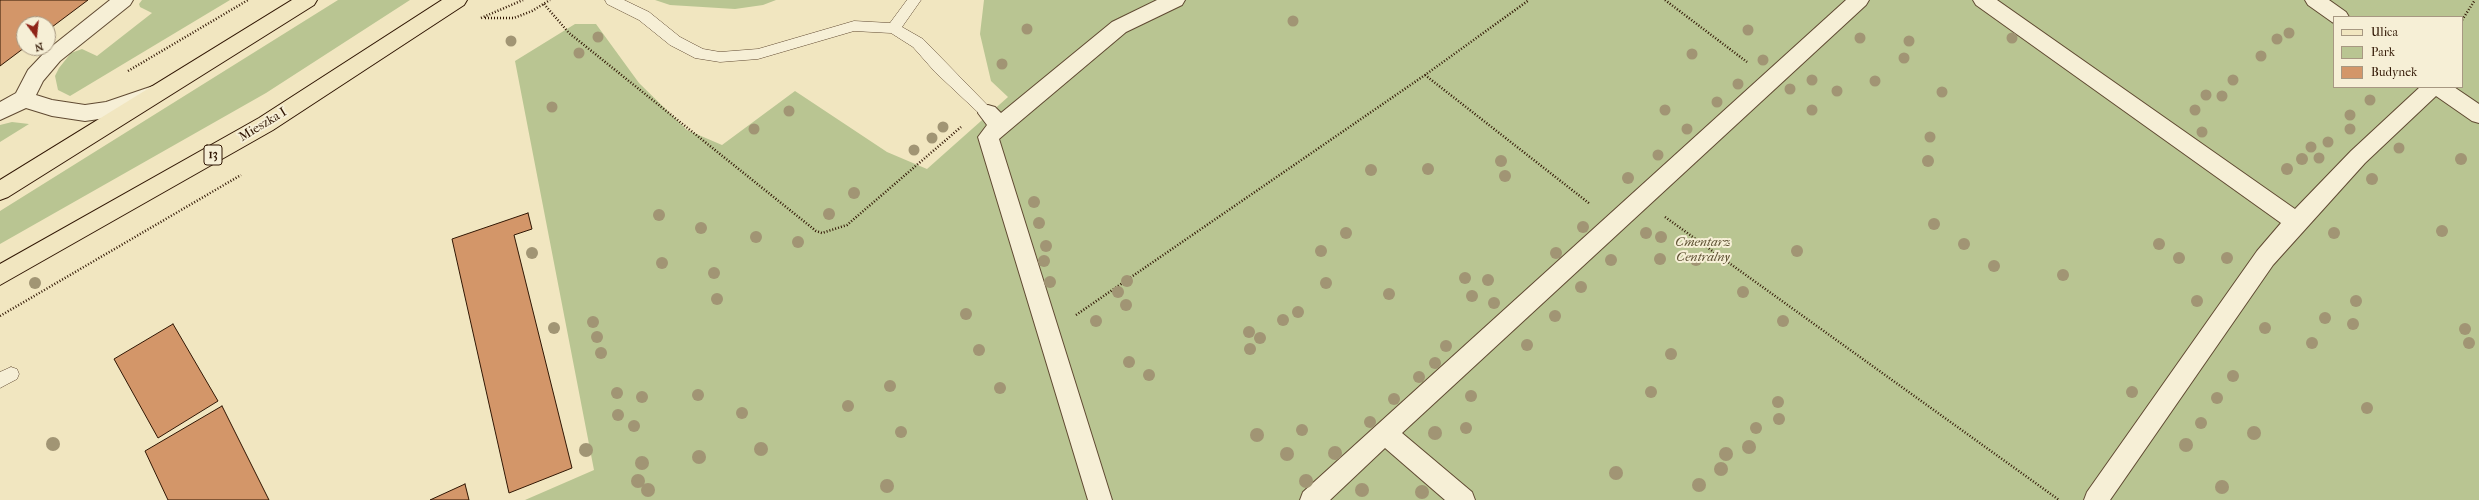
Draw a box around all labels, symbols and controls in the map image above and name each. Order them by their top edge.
north arrow [16,16,56,56]
legend [2333,16,2463,88]
text: Ulica [2371,25,2398,39]
text: N [33,40,45,54]
text: Park [2371,45,2395,59]
text: Budynek [2371,65,2417,79]
street label: Mieszka I [236,105,290,145]
road number: 13 [204,145,222,165]
park label: Cmentarz Centralny [1675,235,1731,266]

